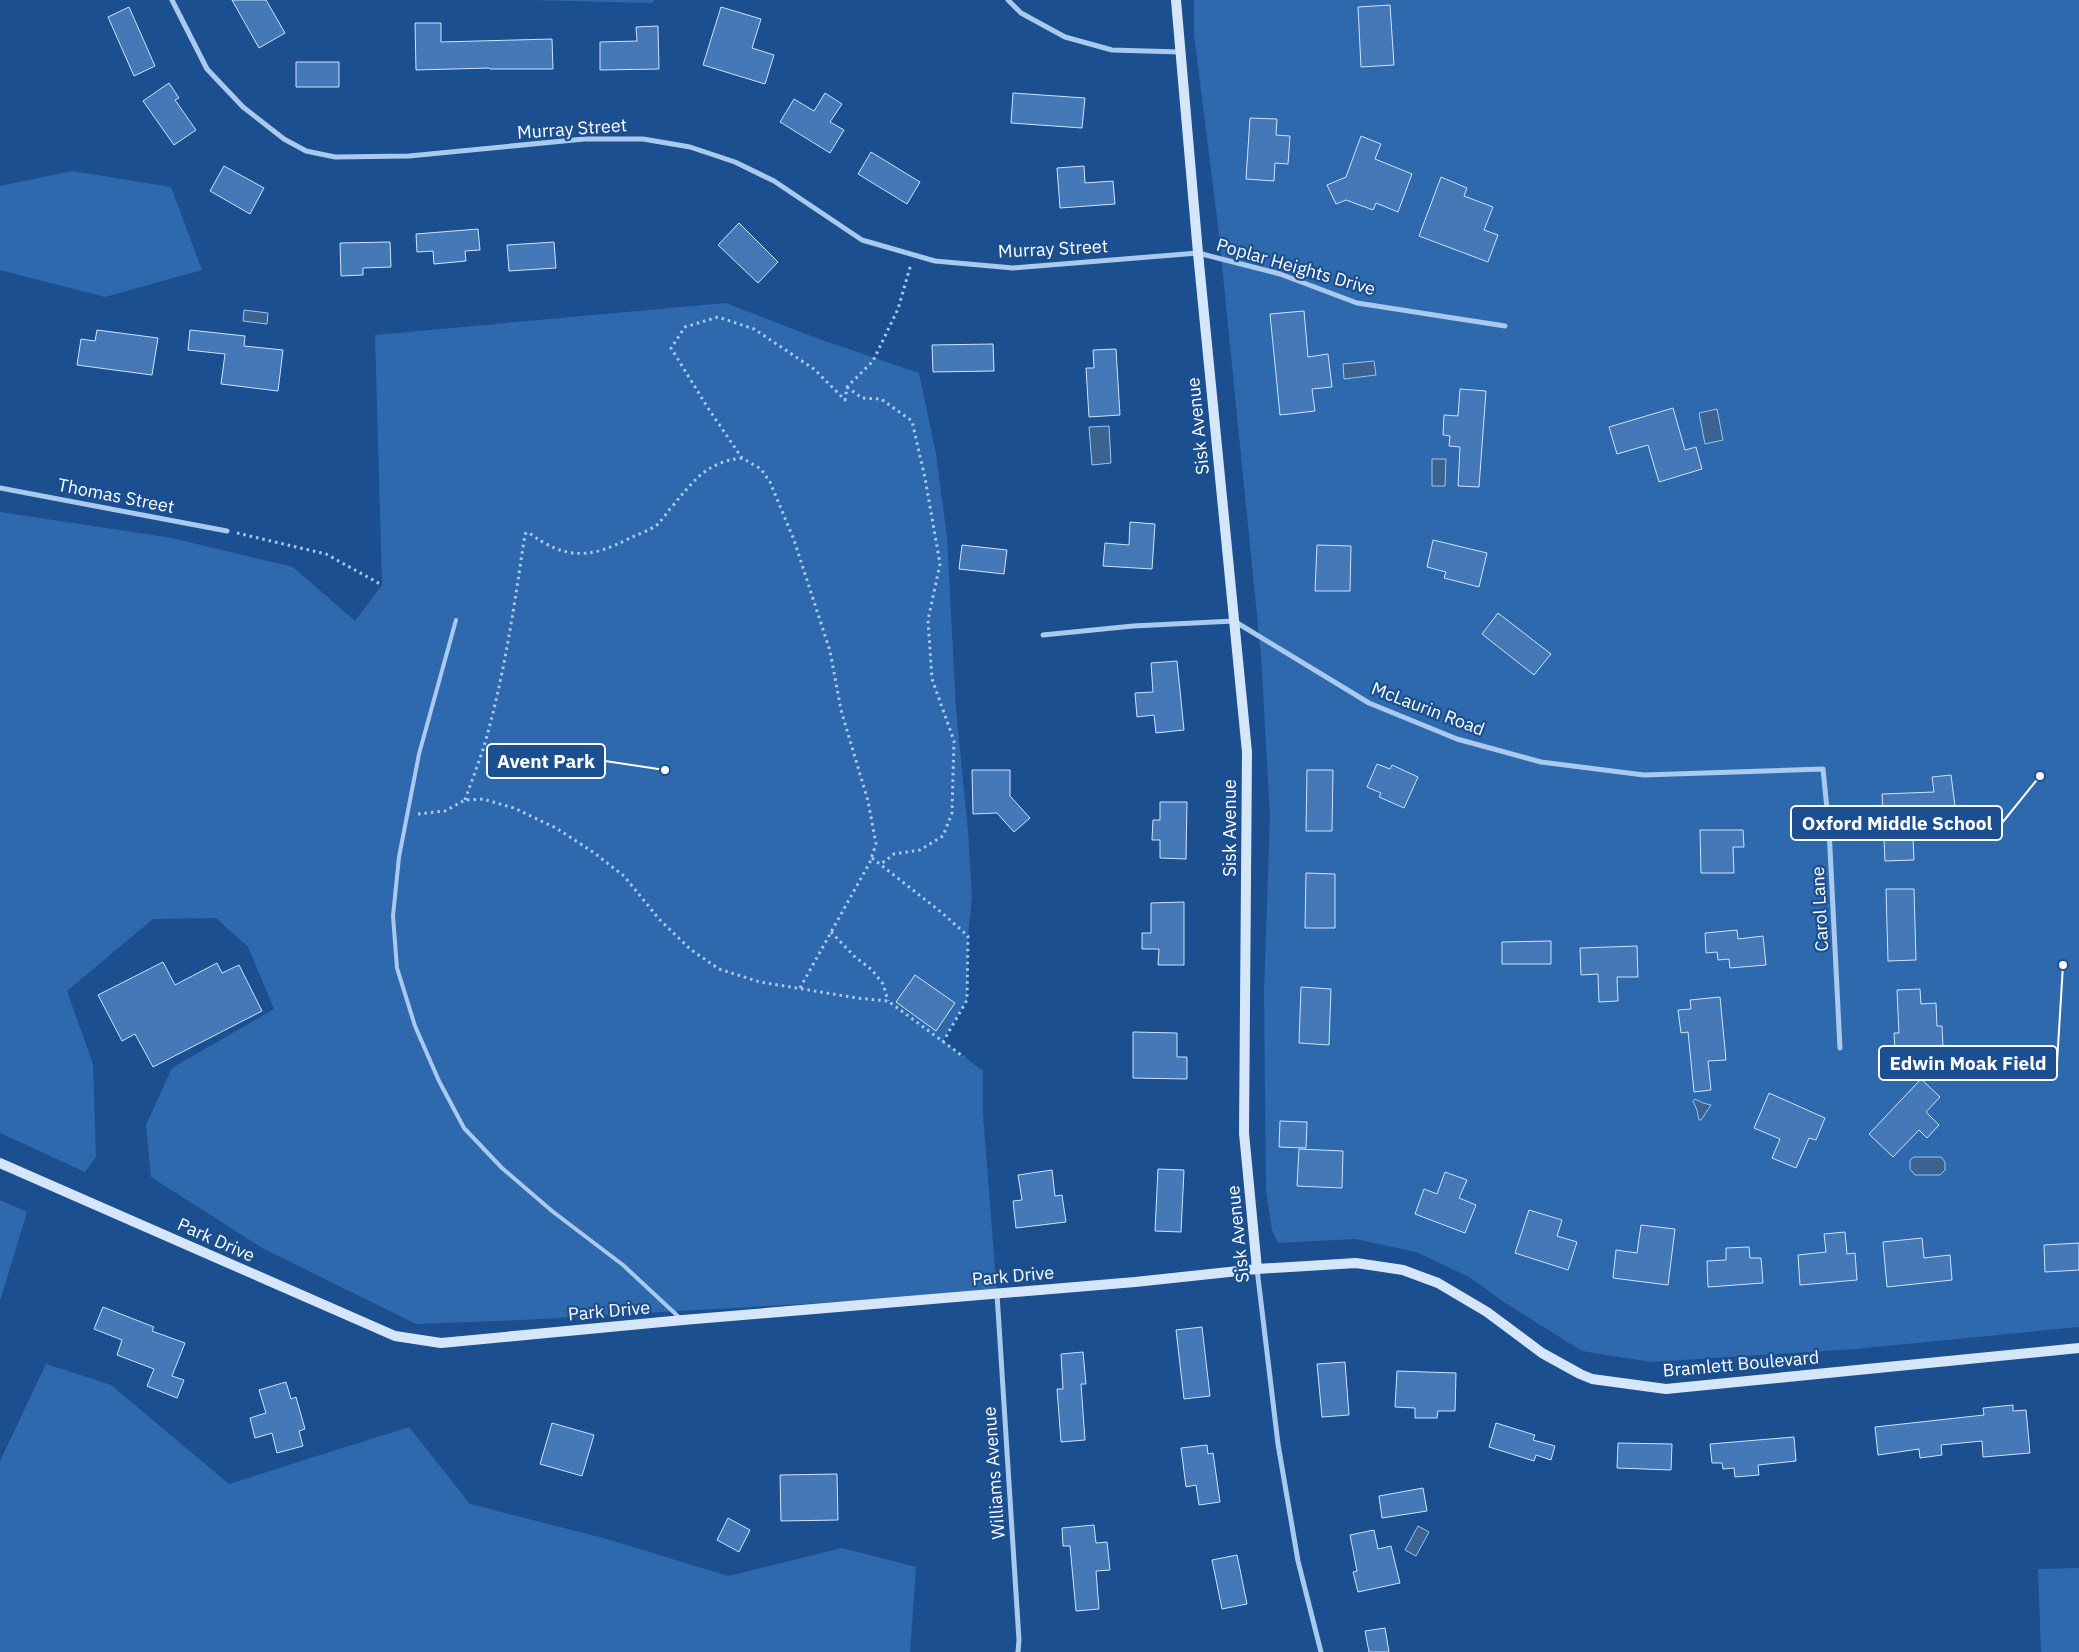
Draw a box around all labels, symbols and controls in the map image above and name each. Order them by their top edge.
street label: Murray Street [516,113,628,144]
street label: Poplar Heights Drive [1214,233,1378,300]
street label: Murray Street [997,234,1109,263]
street label: Sisk Avenue [1181,376,1214,476]
street label: Thomas Street [56,473,176,518]
street label: McLaurin Road [1368,676,1488,741]
callout: Avent Park [487,744,605,778]
text: Avent Park [497,749,595,773]
street label: Sisk Avenue [1218,779,1241,877]
callout: Oxford Middle School [1791,806,2002,840]
text: Oxford Middle School [1802,811,1993,835]
street label: Carol Lane [1806,866,1833,952]
callout: Edwin Moak Field [1879,1046,2057,1080]
text: Edwin Moak Field [1889,1051,2047,1075]
street label: Sisk Avenue [1221,1184,1254,1284]
street label: Park Drive [174,1212,259,1267]
street label: Park Drive [971,1260,1055,1291]
street label: Park Drive [567,1295,651,1326]
street label: Bramlett Boulevard [1662,1345,1820,1382]
street label: Williams Avenue [977,1406,1010,1540]

